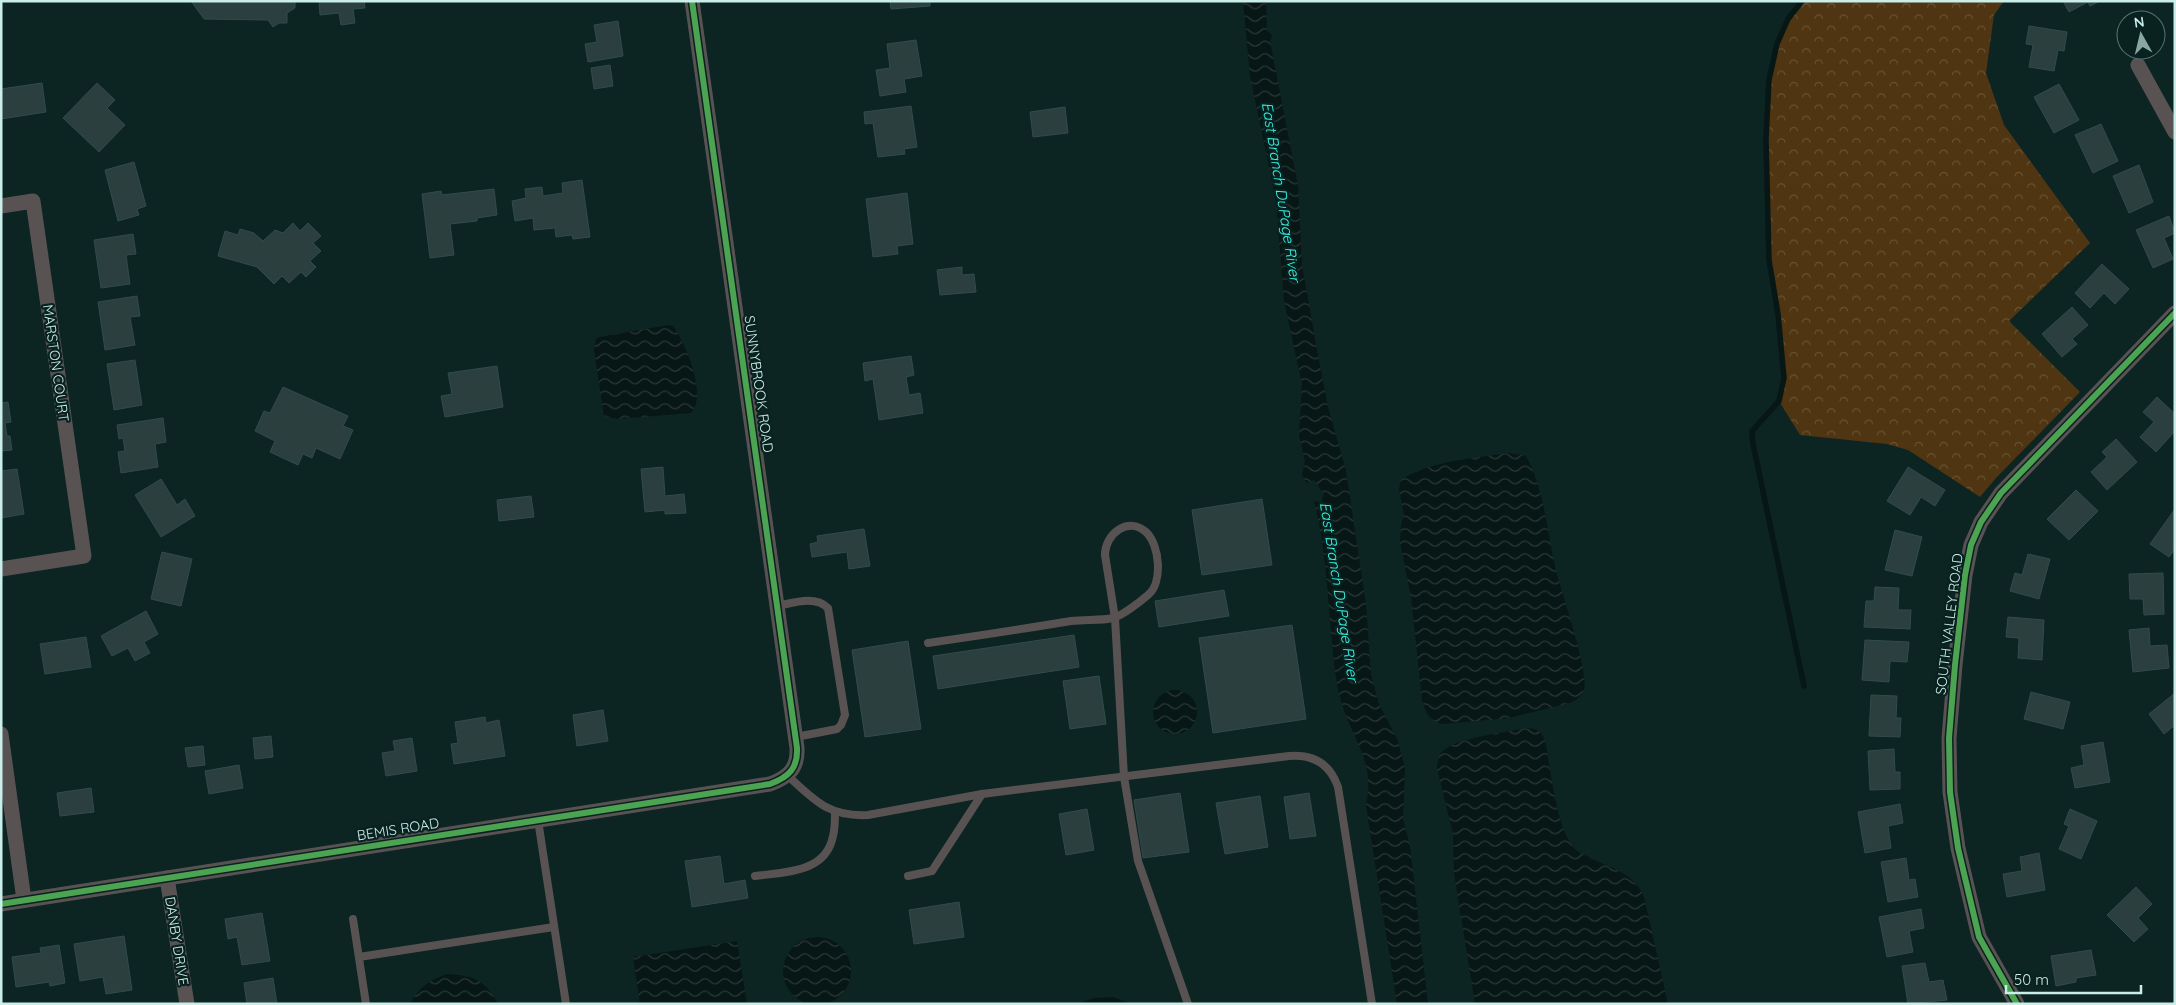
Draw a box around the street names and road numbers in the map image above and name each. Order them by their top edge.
street label: MARSTON COURT [39,303,73,423]
street label: SUNNYBROOK ROAD [740,314,778,454]
street label: SOUTH VALLEY ROAD [1931,552,1967,696]
street label: BEMIS ROAD [356,814,440,844]
street label: DANBY DRIVE [161,895,193,987]

